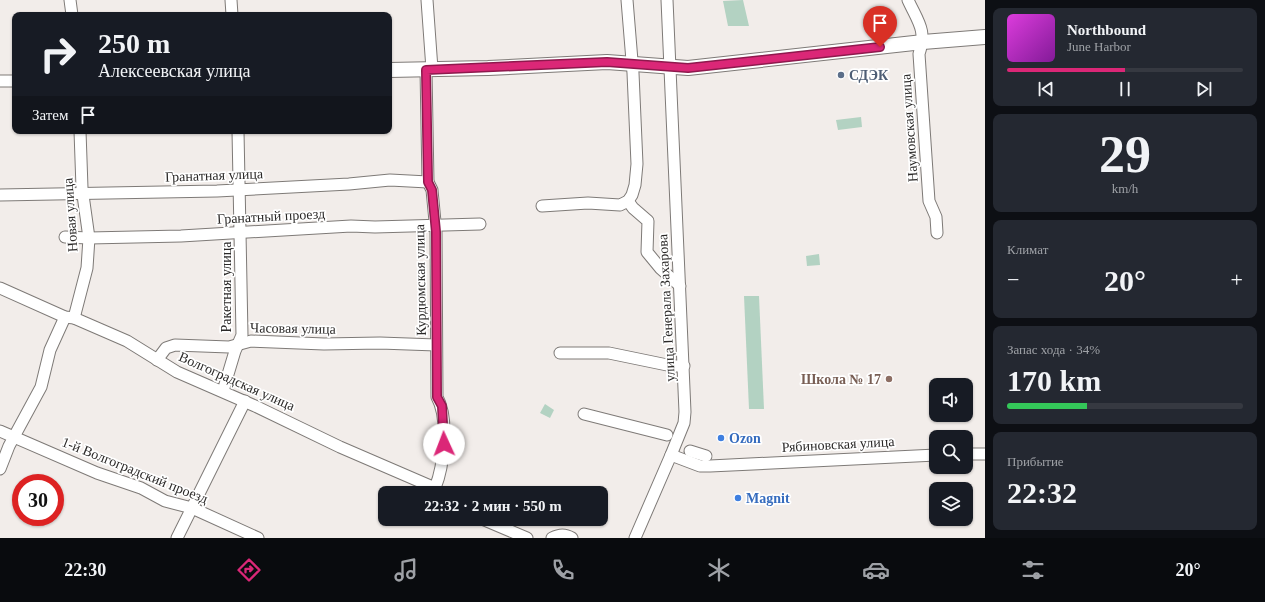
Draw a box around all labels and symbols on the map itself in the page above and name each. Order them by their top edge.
pin [863,6,897,47]
place label: СДЭК [849,68,889,83]
marker: СДЭК [836,70,846,80]
street label: Наумовская улица [898,73,921,183]
street label: Гранатная улица [165,166,264,185]
street label: Новая улица [60,177,81,253]
street label: Гранатный проезд [217,206,325,227]
street label: Курдюмская улица [412,223,429,336]
street label: улица Генерала Захарова [655,233,678,382]
street label: Ракетная улица [219,241,234,333]
street label: Часовая улица [250,320,337,337]
street label: Волгоградская улица [177,349,298,414]
place label: Школа № 17 [801,372,881,387]
marker: Школа № 17 [884,374,894,384]
position arrow [423,423,465,465]
place label: Ozon [729,431,761,446]
marker: Ozon [716,433,726,443]
street label: 1-й Волгоградский проезд [60,434,210,507]
street label: Рябиновская улица [781,434,896,455]
speed limit sign: 30 [12,474,64,526]
place label: Magnit [746,491,790,506]
marker: Magnit [733,493,743,503]

